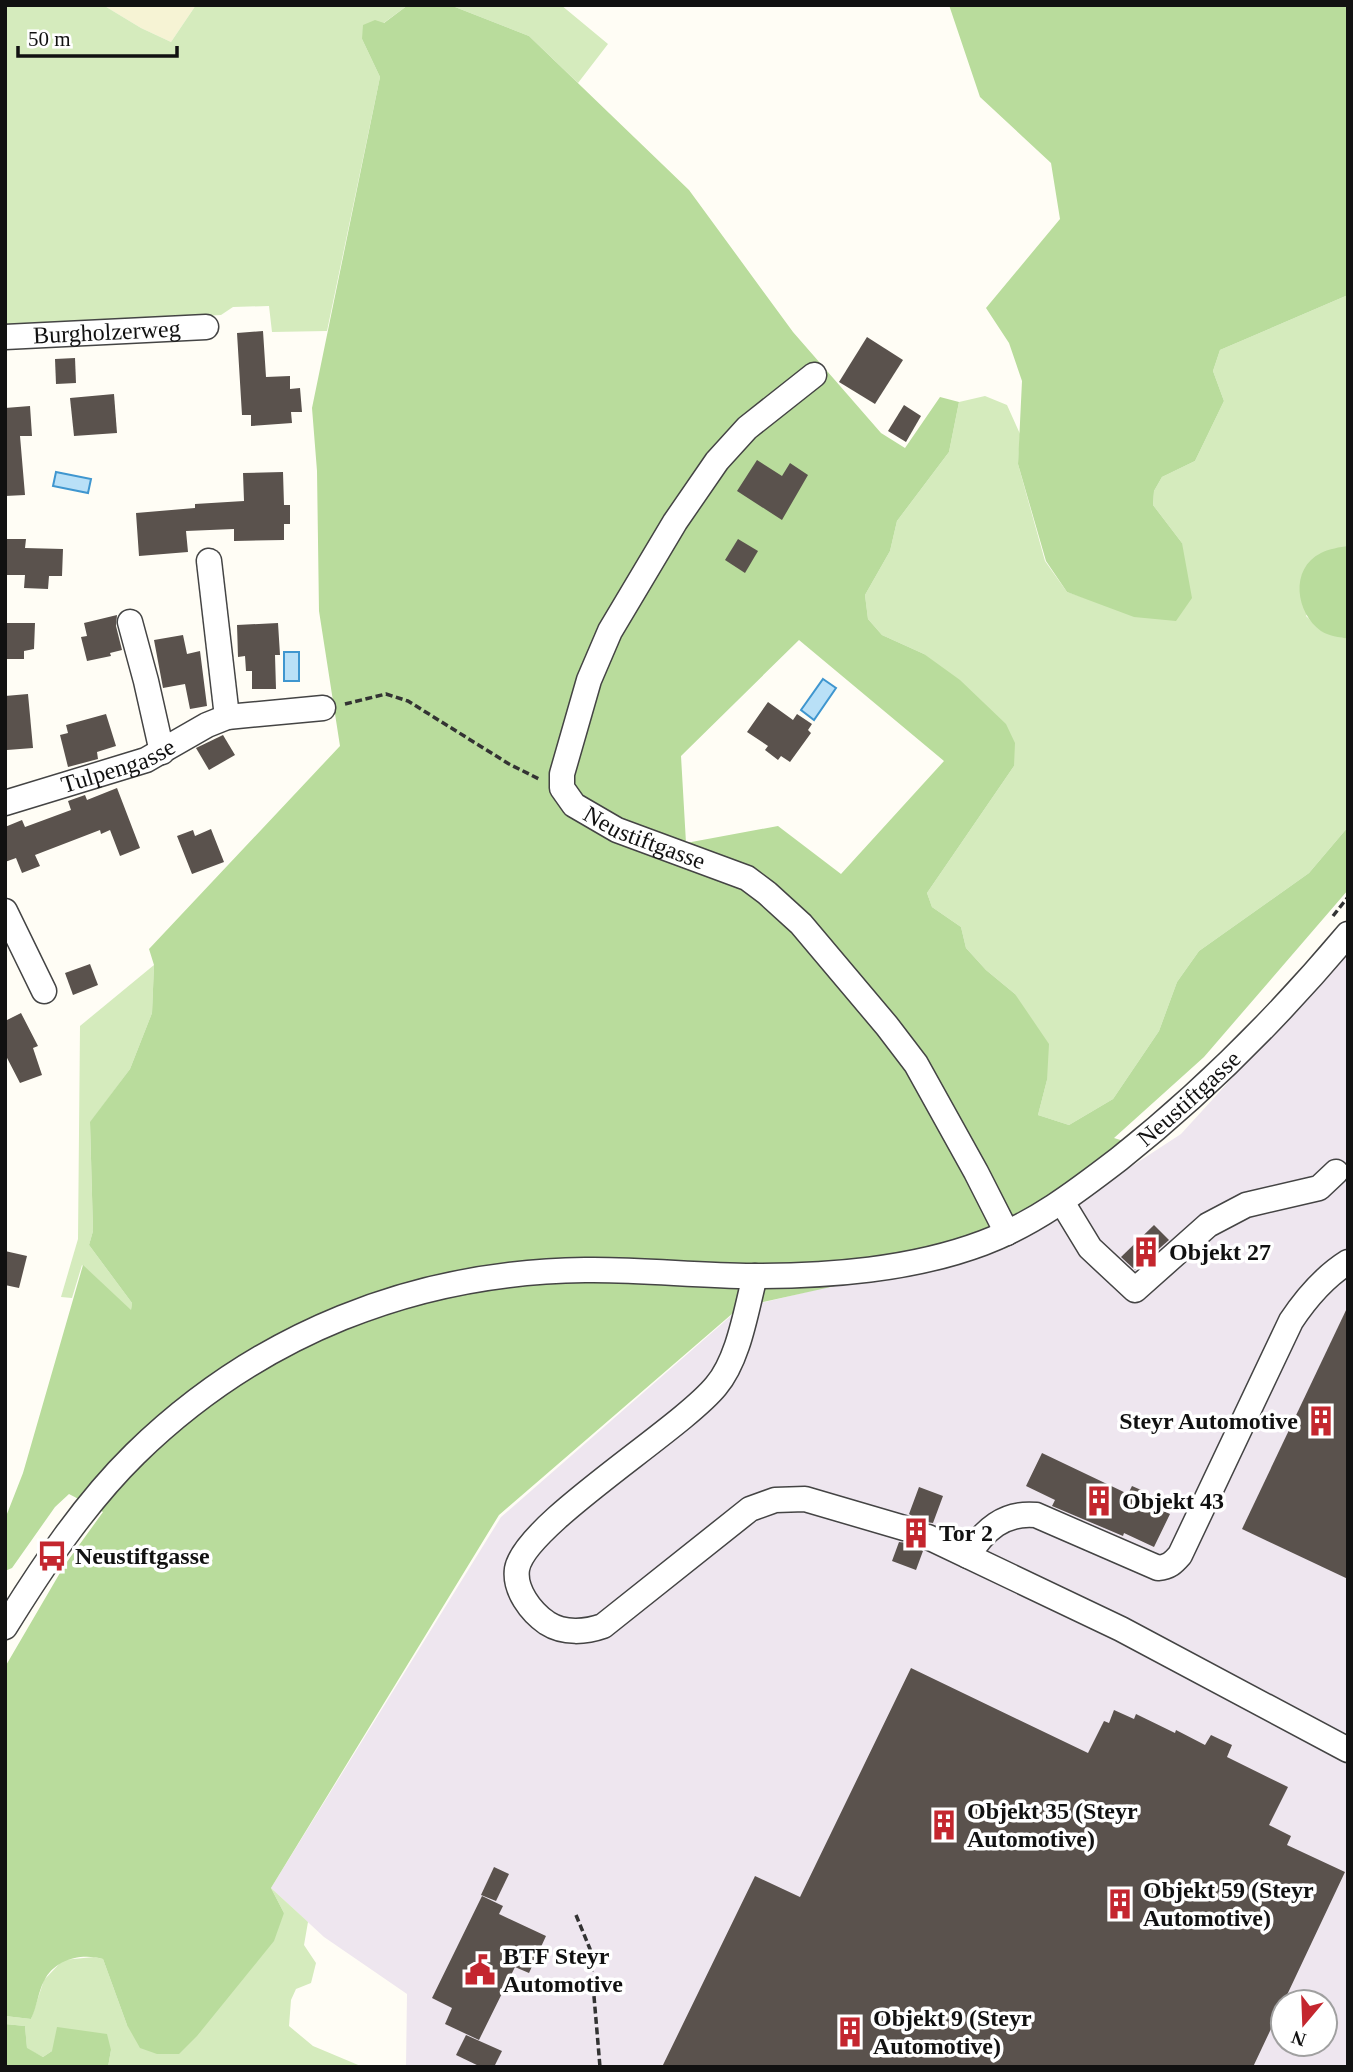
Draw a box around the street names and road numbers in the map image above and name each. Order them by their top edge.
street label: Burgholzerweg [33,315,181,349]
street label: Tulpengasse [58,733,180,798]
street label: Neustiftgasse [579,800,709,874]
street label: Neustiftgasse [1132,1045,1246,1151]

